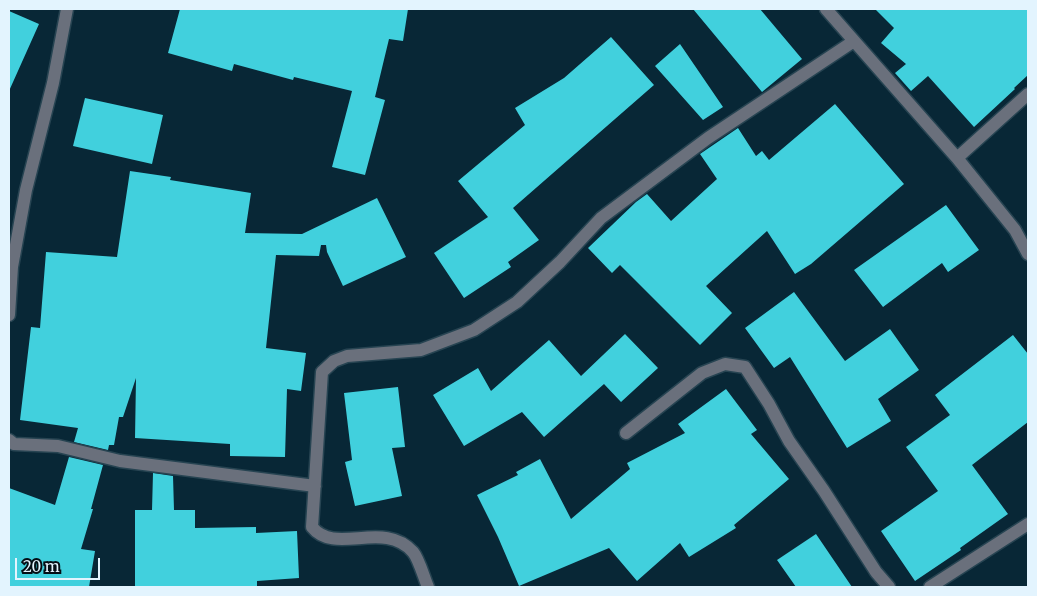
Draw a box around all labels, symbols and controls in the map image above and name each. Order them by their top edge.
scale bar [18,548,102,580]
text: 20 m [23,557,60,576]

